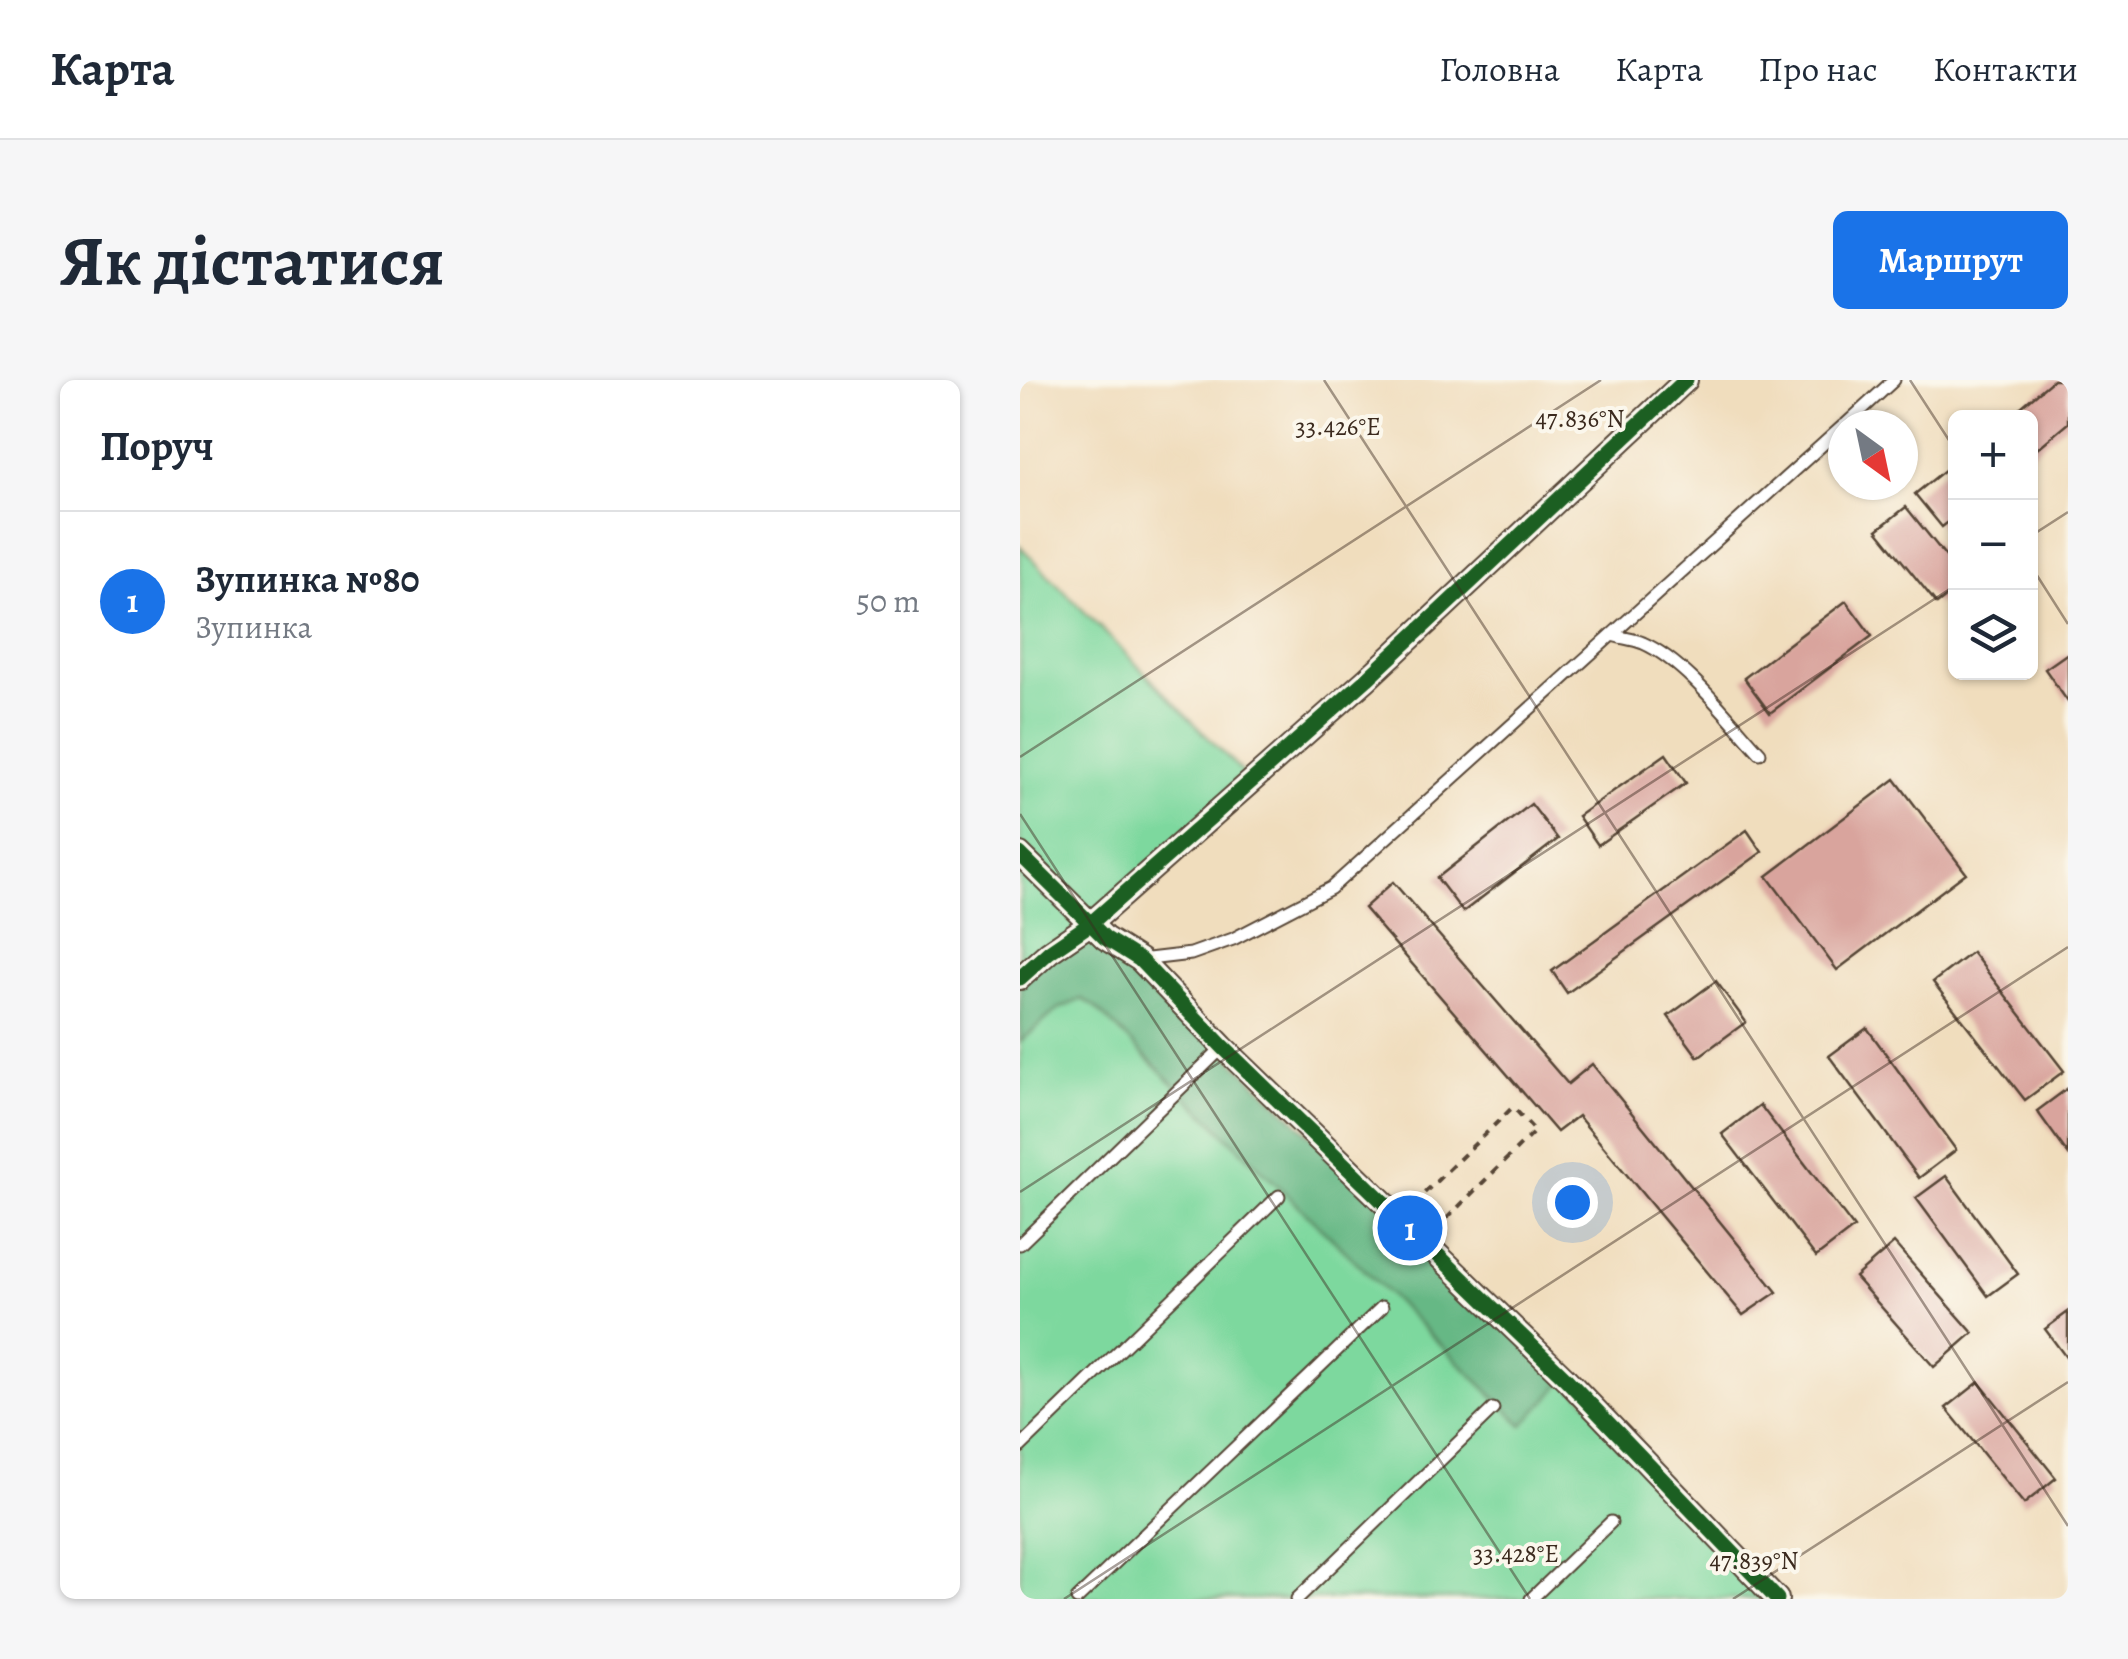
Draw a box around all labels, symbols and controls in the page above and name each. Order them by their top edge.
text: Карта [50,36,175,102]
text: Головна [1439,45,1560,93]
text: Карта [1615,45,1703,93]
text: Про нас [1758,45,1878,93]
text: Контакти [1933,45,2078,93]
button: Маршрут [1833,211,2068,309]
text: Як дістатися [60,213,444,308]
text: 47.836°N [1535,402,1625,436]
text: 33.426°E [1295,410,1381,444]
north arrow [1828,410,1918,500]
map controls [1948,410,2038,680]
button: + [1948,410,2038,500]
text: Поруч [100,417,214,474]
button: − [1948,500,2038,590]
text: Зупинка №80 [195,553,420,605]
text: 1 [127,579,138,623]
text: 50 m [856,579,920,623]
button: layers [1948,590,2038,680]
text: Зупинка [195,605,312,649]
your location [1547,1177,1598,1228]
pin: 1 [1378,1190,1442,1266]
text: 33.428°E [1473,1537,1559,1571]
text: 47.839°N [1710,1544,1798,1578]

